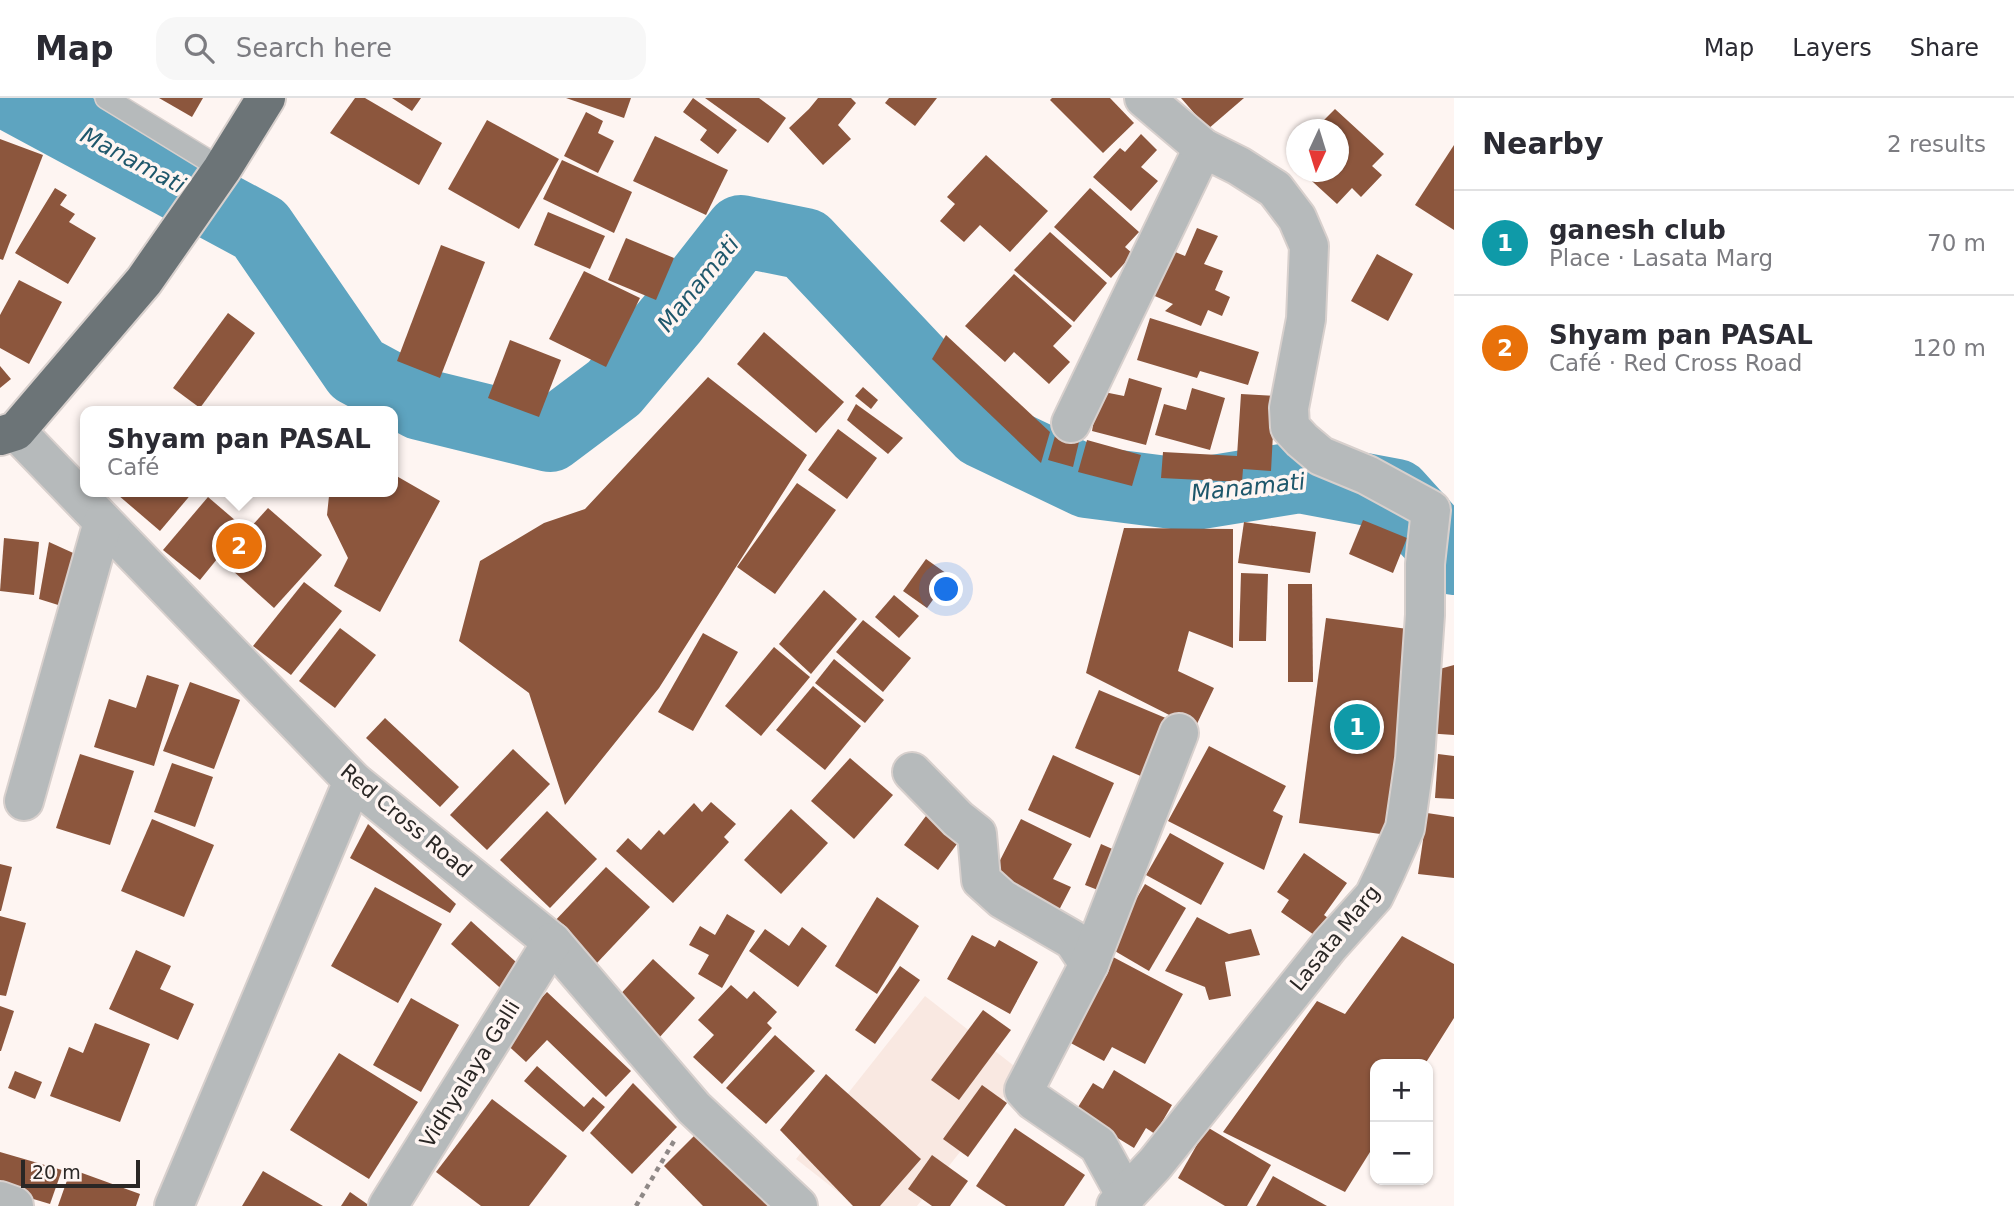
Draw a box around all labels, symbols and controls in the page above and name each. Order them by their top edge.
search box [156,17,646,80]
text: Map [35,29,114,68]
icon: search [180,29,218,67]
text: Search here [236,33,392,63]
text: Map [1704,34,1754,62]
text: Layers [1792,34,1872,62]
text: Share [1910,34,1979,62]
north arrow [1286,119,1349,182]
water label: Manamati [76,122,190,199]
text: Nearby [1482,126,1604,161]
text: 2 results [1887,131,1986,157]
text: ganesh club [1549,215,1726,245]
text: 1 [1497,230,1513,256]
text: 70 m [1927,230,1986,256]
water label: Manamati [652,231,745,337]
text: Place · Lasata Marg [1549,245,1773,271]
text: Shyam pan PASAL [1549,320,1813,350]
text: 2 [1497,335,1513,361]
text: 120 m [1912,335,1986,361]
text: Café · Red Cross Road [1549,350,1802,376]
popup [80,406,398,497]
text: Shyam pan PASAL [107,424,371,454]
text: Café [107,454,160,480]
water label: Manamati [1190,468,1307,506]
pin: 2 [216,520,262,572]
your location [929,572,963,606]
pin: 1 [1334,701,1380,753]
street label: Red Cross Road [336,759,476,883]
street label: Lasata Marg [1285,880,1385,996]
street label: Vidhyalaya Galli [415,996,525,1152]
map controls [1370,1059,1433,1185]
button: + [1370,1059,1433,1122]
button: − [1370,1122,1433,1185]
scale bar [21,1157,140,1189]
text: 20 m [32,1161,81,1183]

